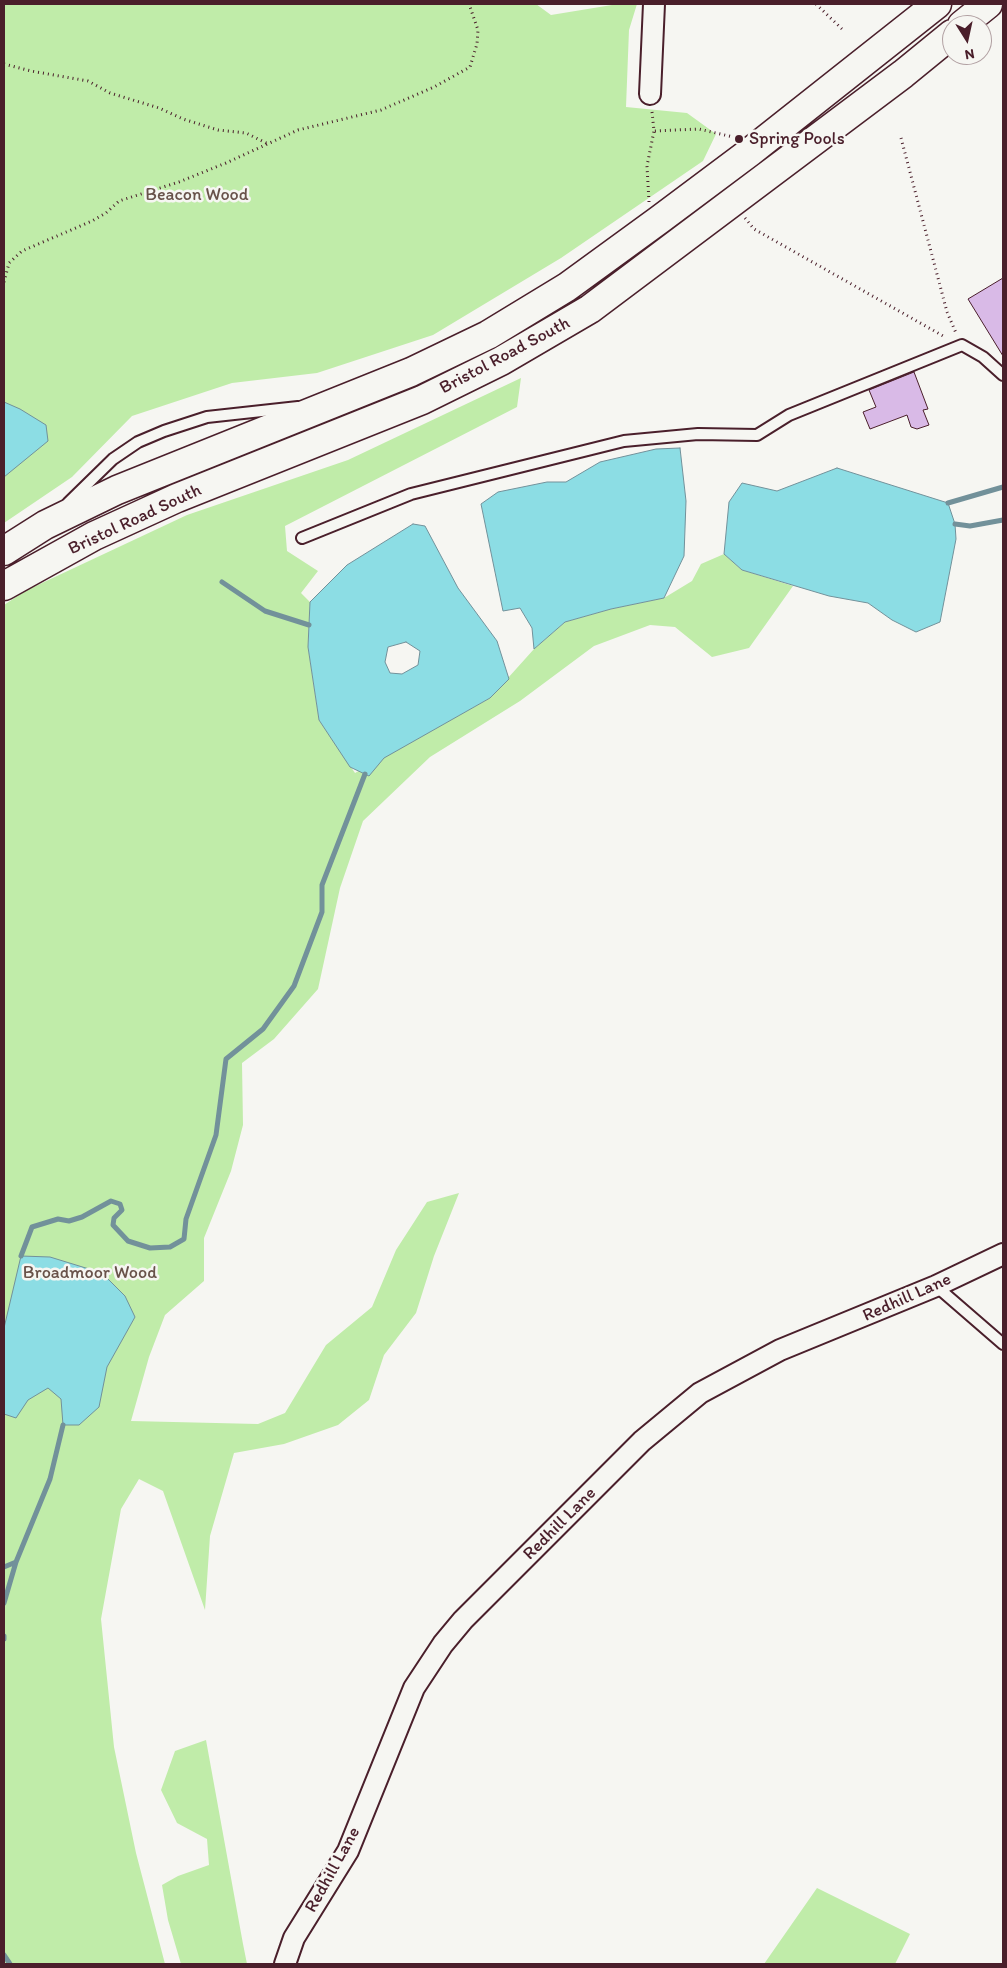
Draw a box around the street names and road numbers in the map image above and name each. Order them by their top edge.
street label: Bristol Road South [436,313,574,399]
street label: Bristol Road South [65,480,205,560]
street label: Redhill Lane [859,1269,955,1327]
street label: Redhill Lane [519,1483,601,1565]
street label: Redhill Lane [301,1823,365,1917]

